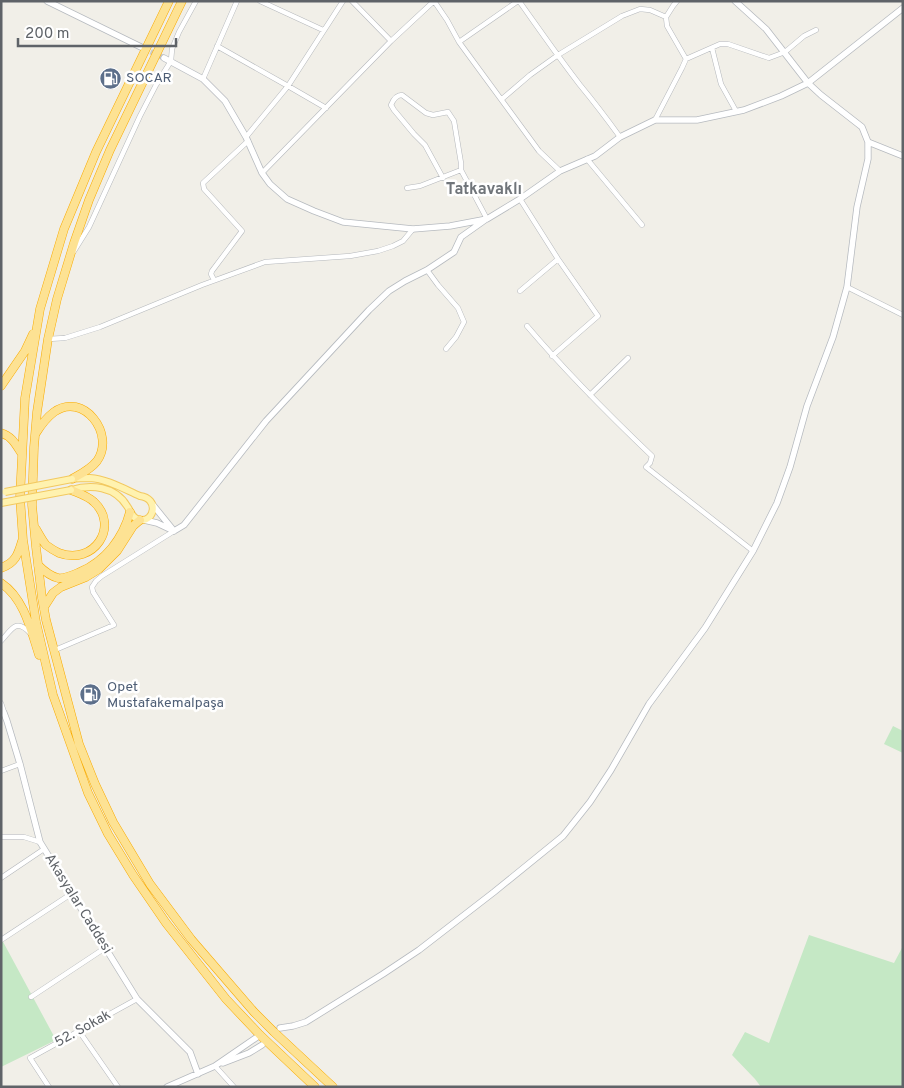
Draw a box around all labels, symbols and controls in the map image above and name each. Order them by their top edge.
scale bar [18,15,175,47]
text: 200 m [25,25,70,44]
fuel station icon: SOCAR [98,66,122,90]
place label: SOCAR [126,70,172,87]
district label: Tatkavaklı [446,180,522,200]
place label: Opet Mustafakemalpaşa [107,679,224,712]
fuel station icon: Opet Mustafakemalpaşa [79,683,103,707]
street label: Akasyalar Caddesi [40,851,116,957]
street label: 52. Sokak [52,1007,114,1051]

